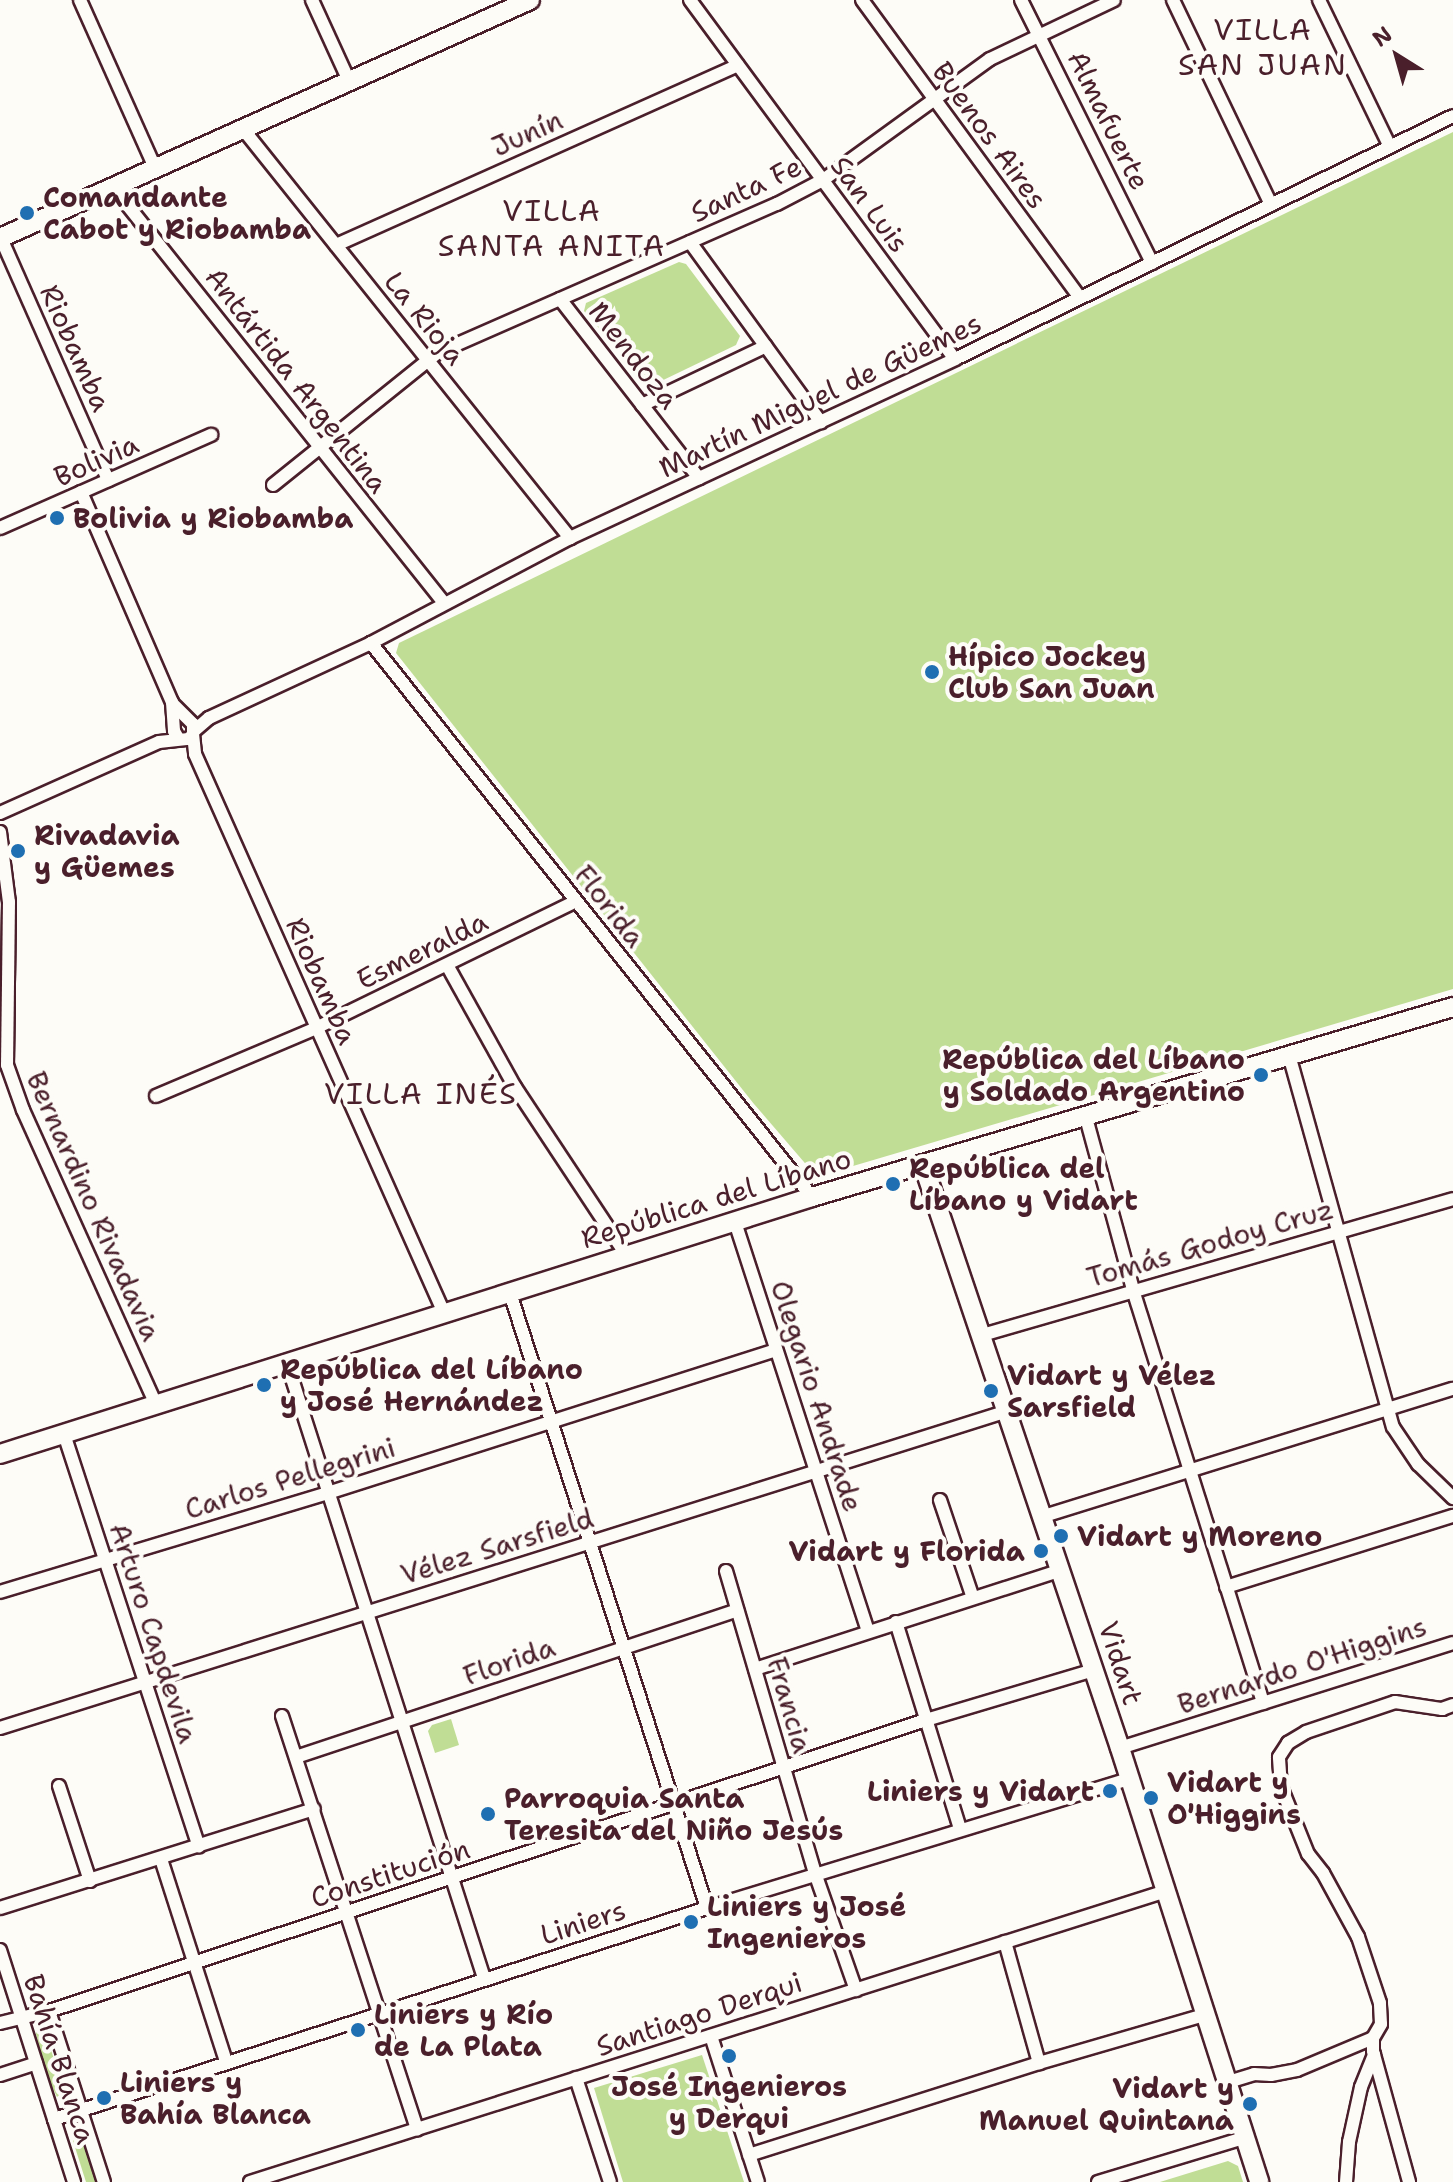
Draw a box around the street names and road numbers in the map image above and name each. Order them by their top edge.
street label: Almafuerte [1061,45,1157,195]
street label: Buenos Aires [925,55,1055,215]
street label: Junín [486,103,568,163]
street label: Santa Fe [685,149,807,229]
street label: San Luis [824,149,916,259]
street label: Antártida Argentina [199,261,395,499]
street label: La Rioja [377,265,473,371]
street label: Riobamba [33,279,119,417]
street label: Mendoza [582,295,686,415]
street label: Martín Miguel de Güemes [653,305,987,485]
street label: Bolivia [49,427,143,493]
street label: Florida [568,858,652,954]
street label: Esmeralda [351,904,493,996]
street label: Riobamba [279,912,365,1050]
street label: Bernardino Rivadavia [19,1066,169,1346]
street label: República del Líbano [577,1141,855,1255]
street label: Tomás Godoy Cruz [1083,1192,1337,1294]
street label: Olegario Andrade [764,1276,870,1516]
street label: Carlos Pellegrini [181,1430,399,1526]
street label: Vélez Sarsfield [396,1501,598,1591]
street label: Arturo Capdevila [103,1519,205,1747]
street label: Bernardo O'Higgins [1173,1609,1431,1721]
street label: Vidart [1092,1617,1150,1709]
street label: Florida [459,1630,559,1692]
street label: Francia [760,1653,820,1757]
street label: Constitución [306,1831,474,1915]
street label: Liniers [536,1892,630,1952]
street label: Santiago Derqui [592,1965,806,2063]
street label: Bahía Blanca [17,1970,103,2148]

